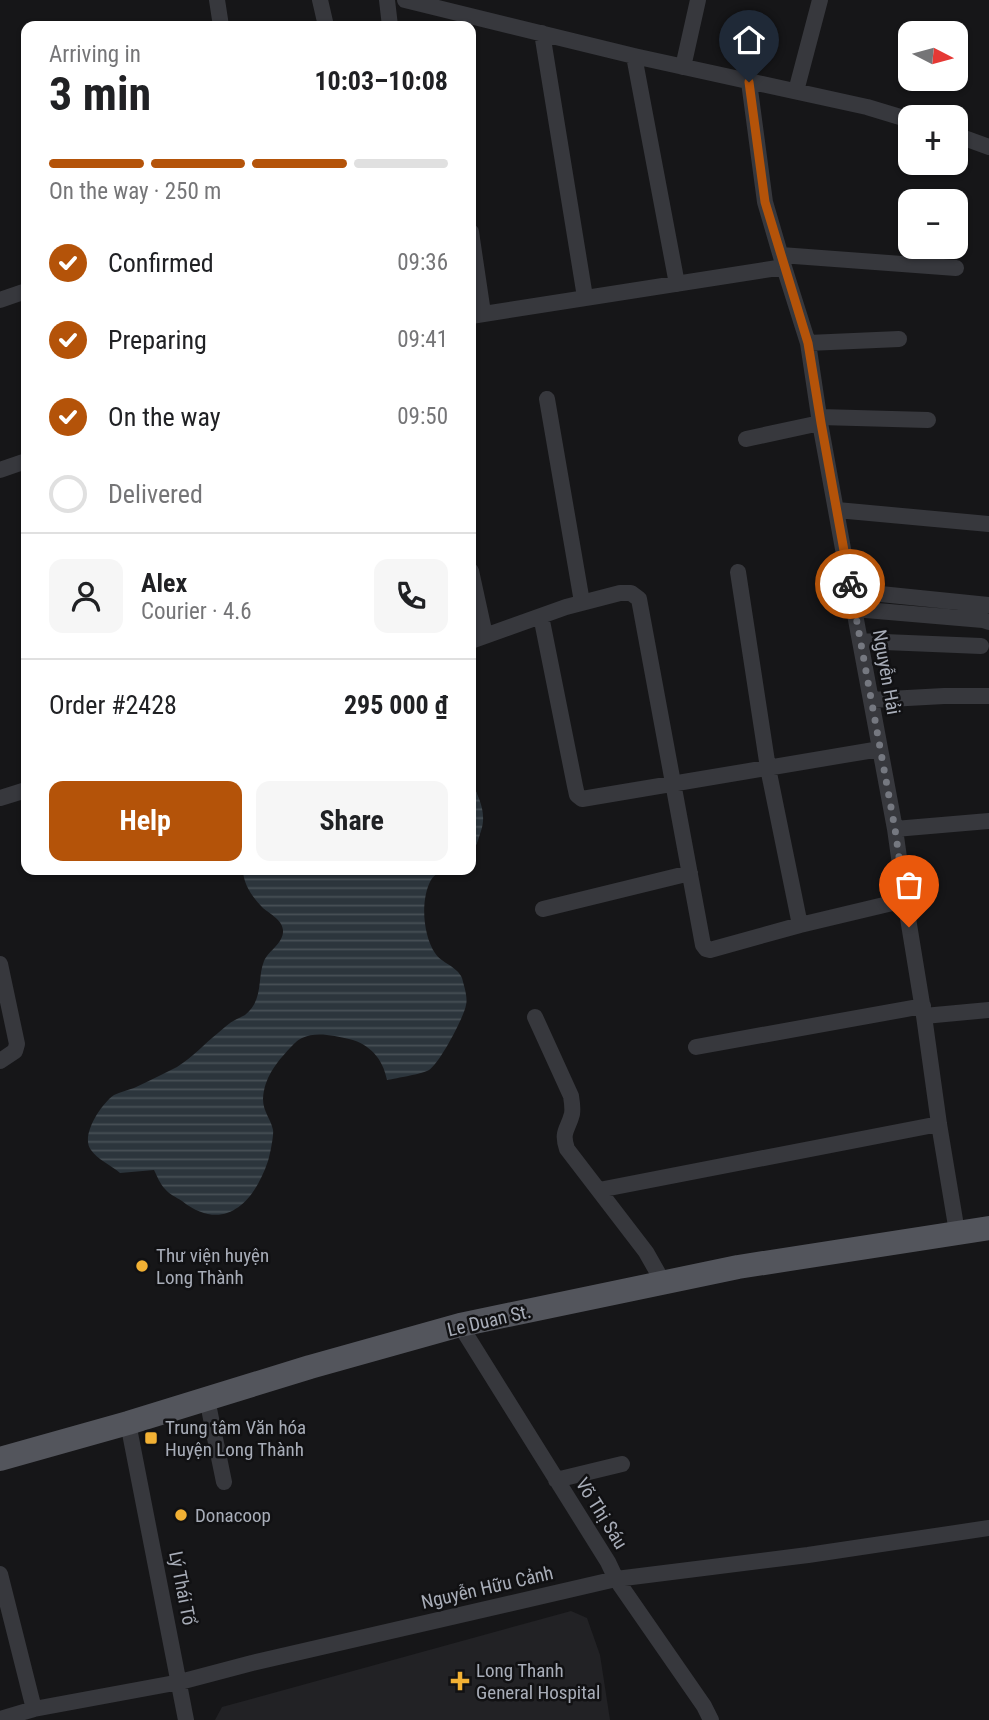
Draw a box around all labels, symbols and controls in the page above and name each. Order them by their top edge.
pin [719,10,779,82]
icon: home [730,21,768,59]
north arrow [898,21,968,91]
map controls [898,21,968,259]
text: Arriving in [49,41,141,68]
text: 10:03–10:08 [314,66,448,96]
text: 3 min [49,67,151,121]
button: + [898,105,968,175]
text: On the way · 250 m [49,178,221,205]
button: − [898,189,968,259]
icon: check [49,244,87,282]
text: Confirmed [108,248,214,278]
text: 09:36 [397,249,448,276]
icon: check [49,321,87,359]
text: Preparing [108,325,207,355]
text: 09:41 [397,326,448,353]
icon: check [49,398,87,436]
text: On the way [108,402,221,432]
text: 09:50 [397,403,448,430]
text: Delivered [108,479,203,509]
courier [815,549,885,619]
button: person [49,559,123,633]
button: phone [374,559,448,633]
icon: bike [831,565,869,603]
text: Alex [141,568,187,598]
text: Courier · 4.6 [141,598,252,625]
street label: Nguyễn Hải [868,628,905,716]
text: Order #2428 [49,690,177,720]
text: 295 000 ₫ [344,690,448,720]
button: Help [49,781,242,861]
button: Share [256,781,448,861]
pin [879,855,939,927]
icon: bag [890,866,928,904]
place label: Thư viện huyện Long Thành [156,1244,269,1289]
marker: Thư viện huyện Long Thành [134,1258,150,1274]
street label: Le Duan St. [445,1300,533,1341]
place label: Trung tâm Văn hóa Huyện Long Thành [165,1416,306,1461]
marker: Trung tâm Văn hóa Huyện Long Thành [143,1430,159,1446]
street label: Võ Thị Sáu [571,1473,632,1553]
place label: Donacoop [195,1504,271,1527]
marker: Donacoop [173,1507,189,1523]
street label: Lý Thái Tổ [164,1549,201,1627]
street label: Nguyễn Hữu Cảnh [419,1561,555,1614]
place label: Long Thanh General Hospital [476,1659,600,1704]
marker: Long Thanh General Hospital [450,1671,470,1691]

